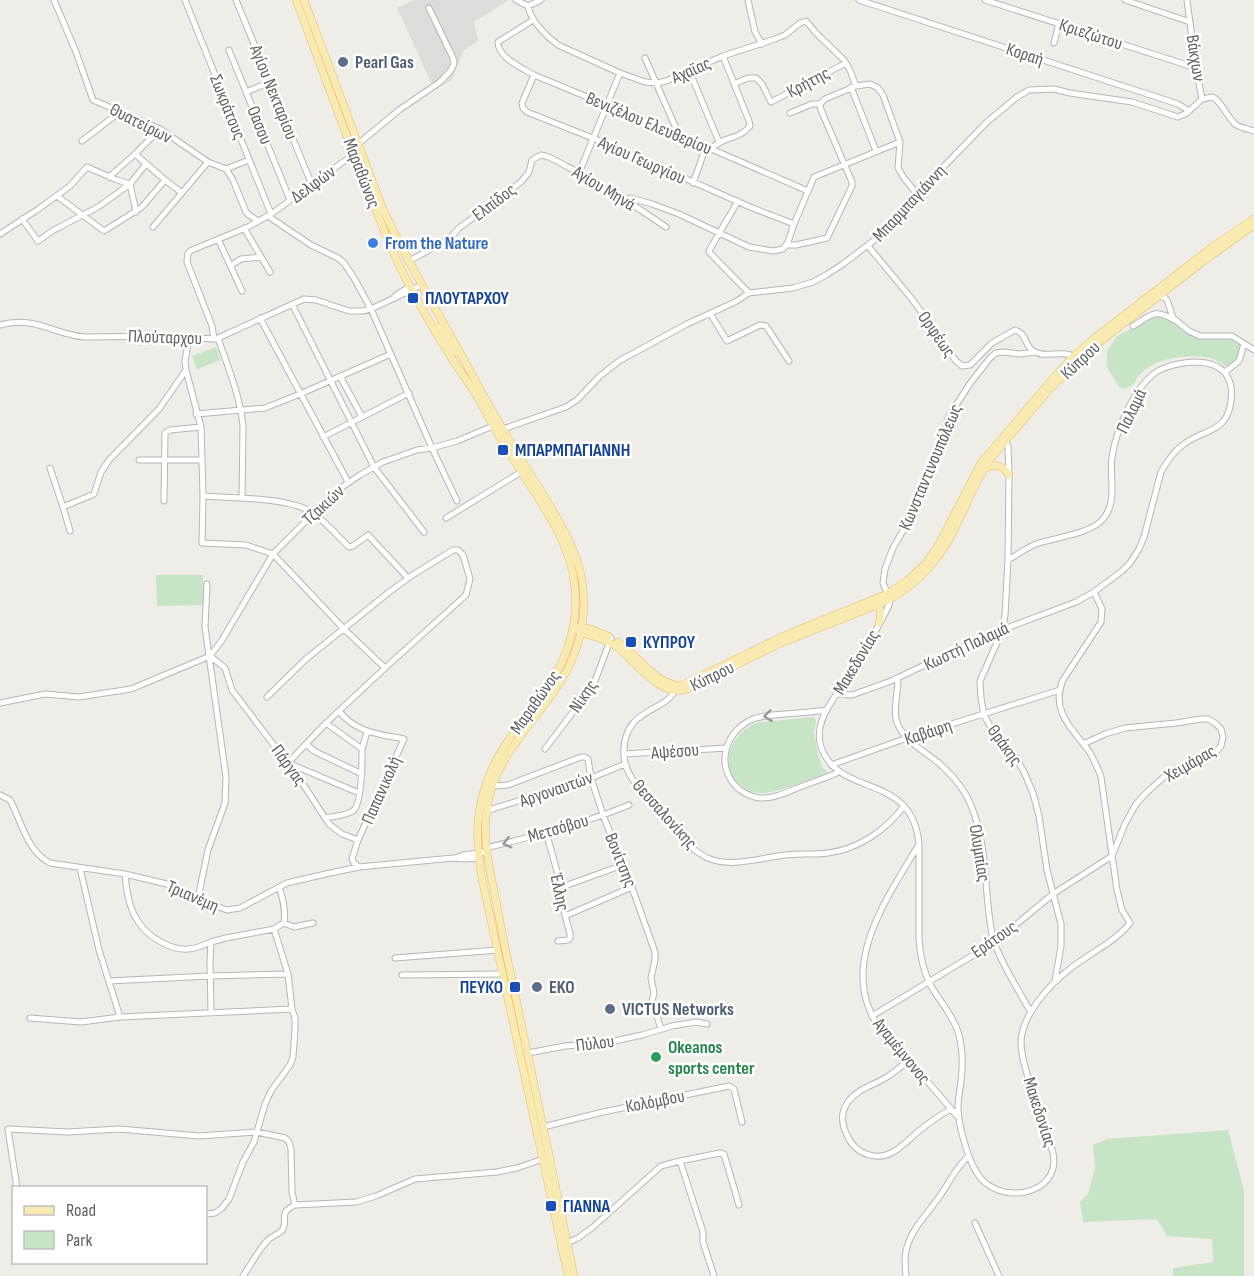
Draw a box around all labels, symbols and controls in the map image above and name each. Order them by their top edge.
street label: Κριεζώτου [1057,14,1125,55]
street label: Βάκχων [1181,33,1210,83]
street label: Κοραή [1004,39,1046,70]
street label: Αγίου Νεκταρίου [245,41,302,143]
place label: Pearl Gas [355,52,414,73]
street label: Αχαϊας [667,53,714,89]
marker: Pearl Gas [336,55,350,69]
street label: Κρήτης [783,62,833,102]
street label: Σωκράτους [205,72,250,143]
street label: Βενιζέλου Ελευθερίου [583,87,715,159]
street label: Θυατείρων [106,99,175,148]
street label: Οασου [242,103,277,147]
street label: Αγίου Γεωργίου [594,131,689,189]
street label: Μαραθώνος [339,135,384,211]
street label: Μπαρμπαγιάννη [868,160,950,246]
street label: Δελφών [287,161,340,208]
street label: Αγίου Μηνά [568,161,639,216]
street label: Ελπίδος [468,179,520,225]
place label: From the Nature [385,233,488,254]
marker: From the Nature [366,236,380,250]
place label: ΠΛΟΥΤΑΡΧΟΥ [425,288,510,309]
marker: ΠΛΟΥΤΑΡΧΟΥ [406,291,420,305]
street label: Ορφέως [913,307,960,361]
street label: Πλούταρχου [128,326,202,349]
street label: Κύπρου [1056,337,1104,384]
street label: Παλαμά [1112,385,1151,437]
street label: Κωνσταντινουπόλεως [894,401,966,533]
place label: ΜΠΑΡΜΠΑΓΙΑΝΝΗ [515,440,630,461]
marker: ΜΠΑΡΜΠΑΓΙΑΝΝΗ [496,443,510,457]
street label: Τζακιών [298,481,349,530]
street label: Κωστή Παλαμά [920,617,1012,675]
street label: Μακεδονίας [829,626,884,699]
place label: ΚΥΠΡΟΥ [643,632,696,653]
marker: ΚΥΠΡΟΥ [624,635,638,649]
street label: Κύπρου [687,657,738,696]
street label: Μαραθώνος [506,666,565,738]
street label: Νίκης [565,676,602,717]
one-way arrow [764,710,773,722]
street label: Καβάφη [902,715,955,750]
street label: Θράκης [983,721,1027,770]
street label: Αψέσου [649,739,700,764]
street label: Χειμάρας [1160,740,1220,787]
street label: Πάργας [267,741,311,790]
street label: Παπανικολή [357,753,406,827]
street label: Αργοναυτών [516,767,595,812]
street label: Θεσσαλονίκης [628,775,701,854]
street label: Μετσόβου [525,810,591,847]
street label: Ολυμπίας [965,823,994,883]
street label: Βονίτσης [600,830,641,890]
one-way arrow [502,835,512,848]
street label: Έλλης [545,870,574,913]
street label: Τριανέμη [164,876,222,917]
street label: Εράτους [967,916,1021,963]
place label: ΠΕΥΚΟ [460,977,503,998]
place label: EKO [549,977,575,998]
marker: ΠΕΥΚΟ [508,980,522,994]
marker: EKO [530,980,544,994]
place label: VICTUS Networks [622,999,734,1020]
marker: VICTUS Networks [603,1002,617,1016]
street label: Αγαμέμνονος [868,1013,935,1089]
street label: Πύλου [575,1031,616,1056]
place label: Okeanos sports center [668,1037,755,1079]
marker: Okeanos sports center [649,1050,663,1064]
street label: Μακεδονίας [1018,1075,1061,1150]
street label: Κολόμβου [624,1085,686,1117]
legend [12,1186,207,1264]
place label: ΓΙΑΝΝΑ [563,1196,611,1217]
marker: ΓΙΑΝΝΑ [544,1199,558,1213]
text: Road [66,1200,96,1221]
text: Park [66,1230,92,1251]

